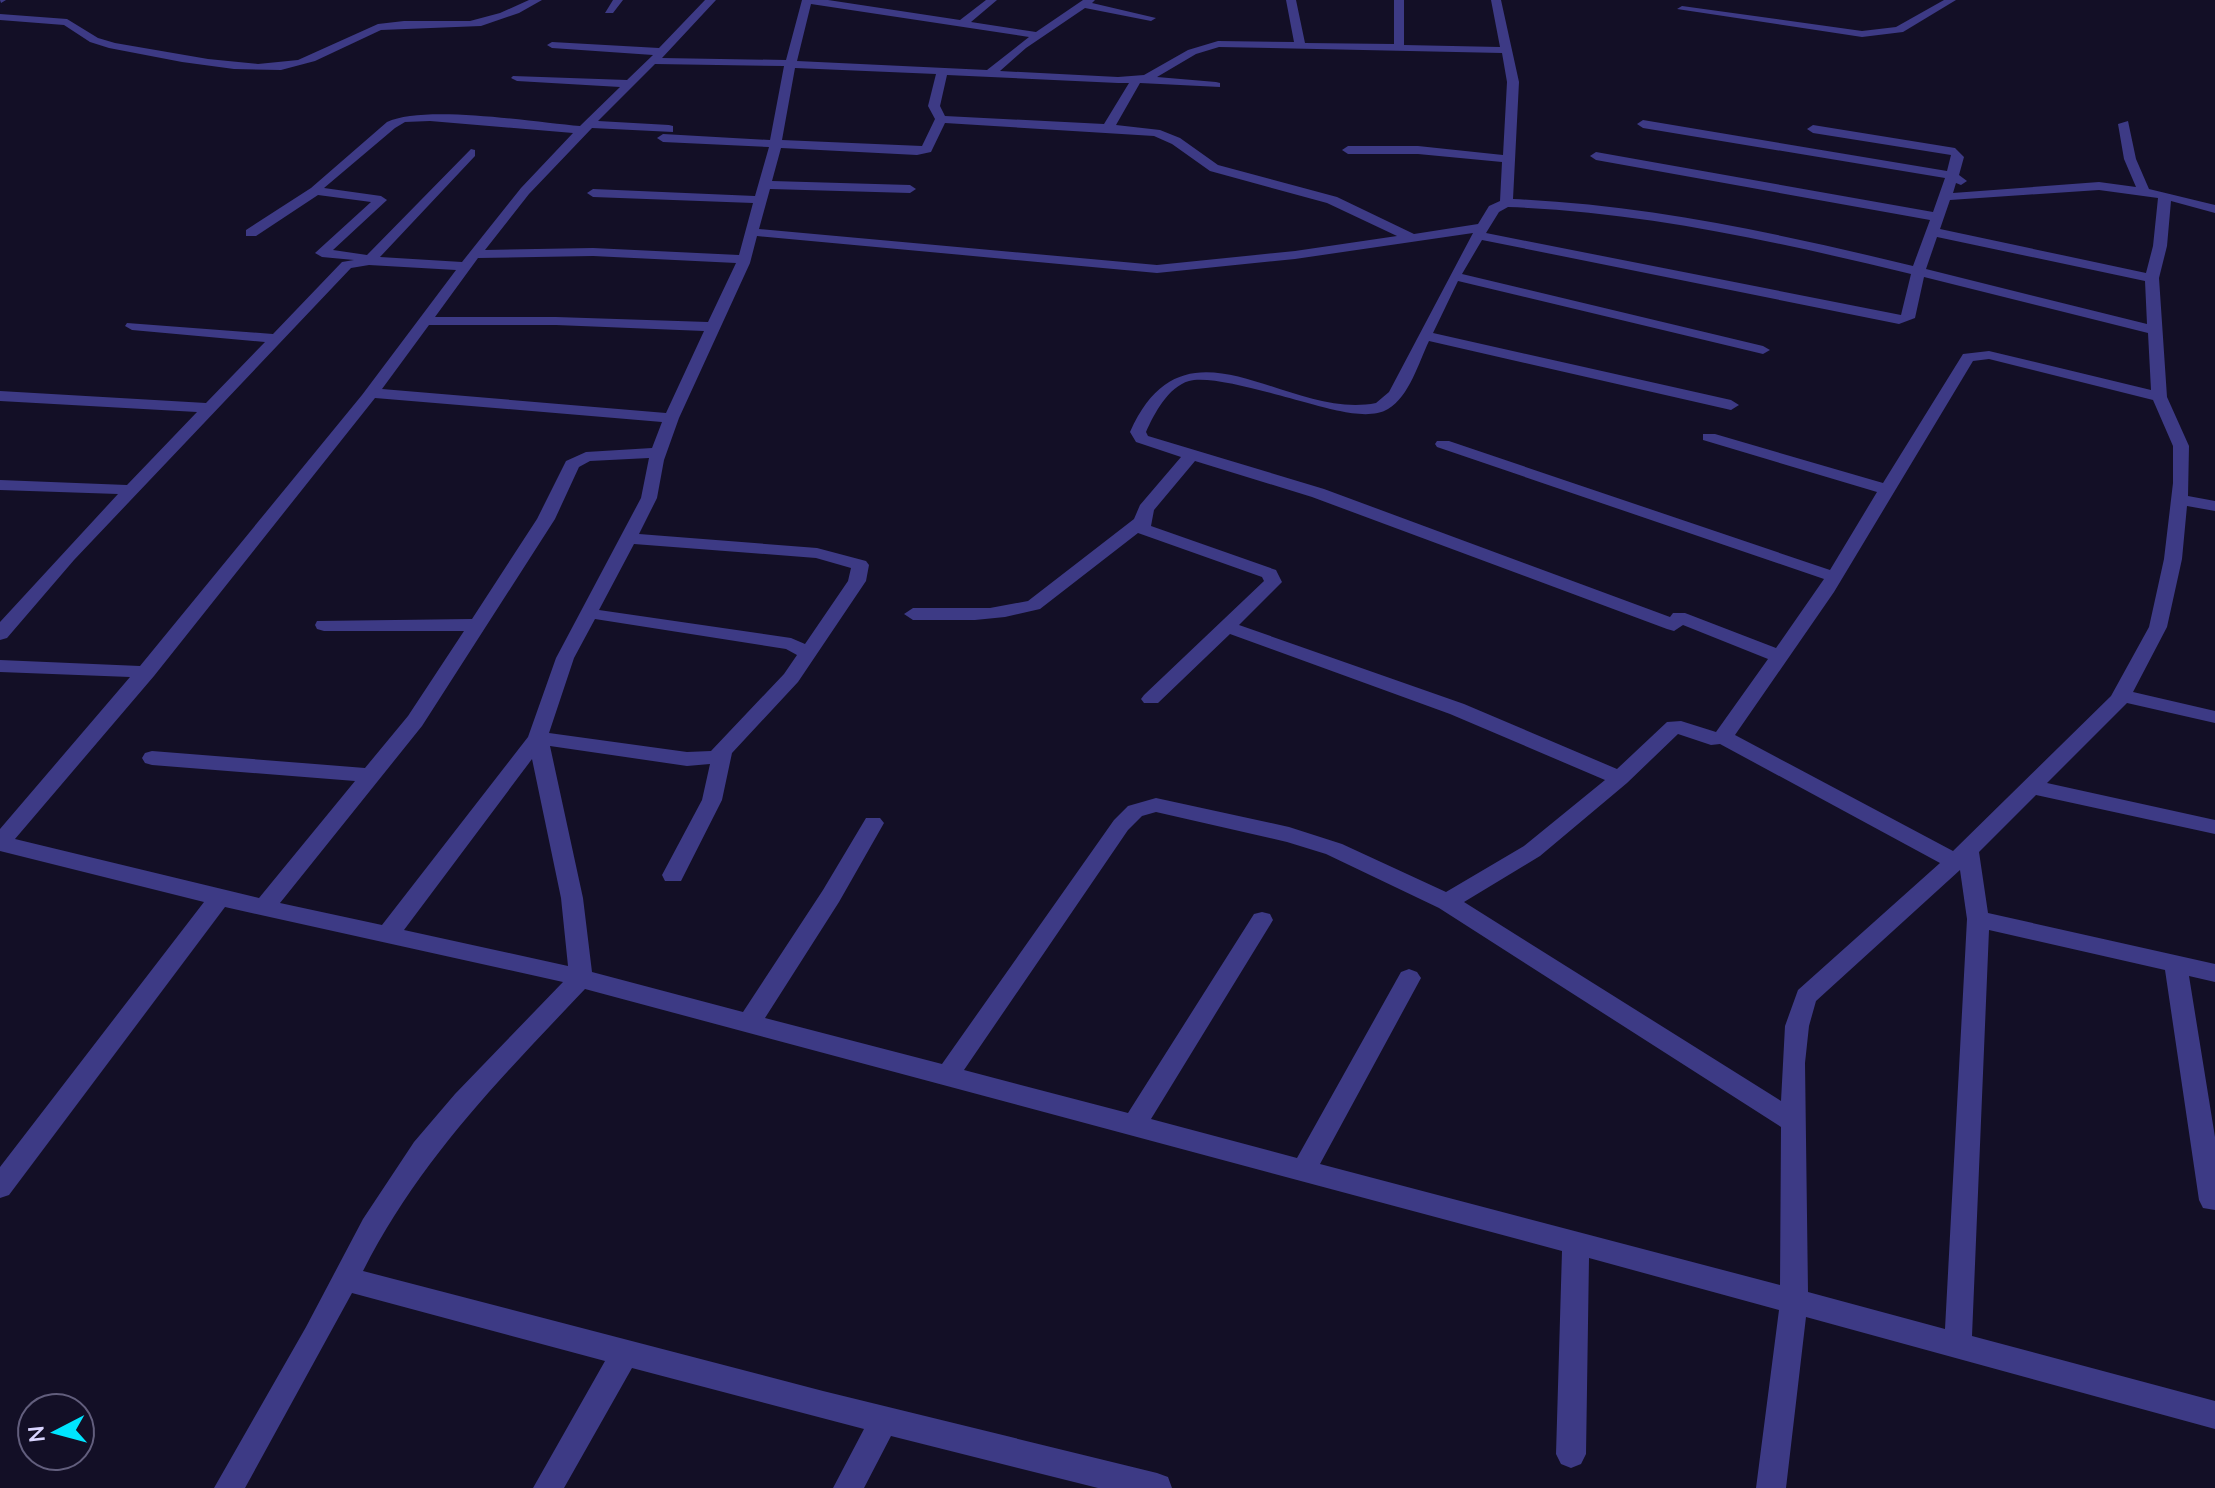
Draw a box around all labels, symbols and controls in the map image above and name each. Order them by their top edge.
north arrow [16,1392,96,1472]
text: N [21,1424,51,1444]

